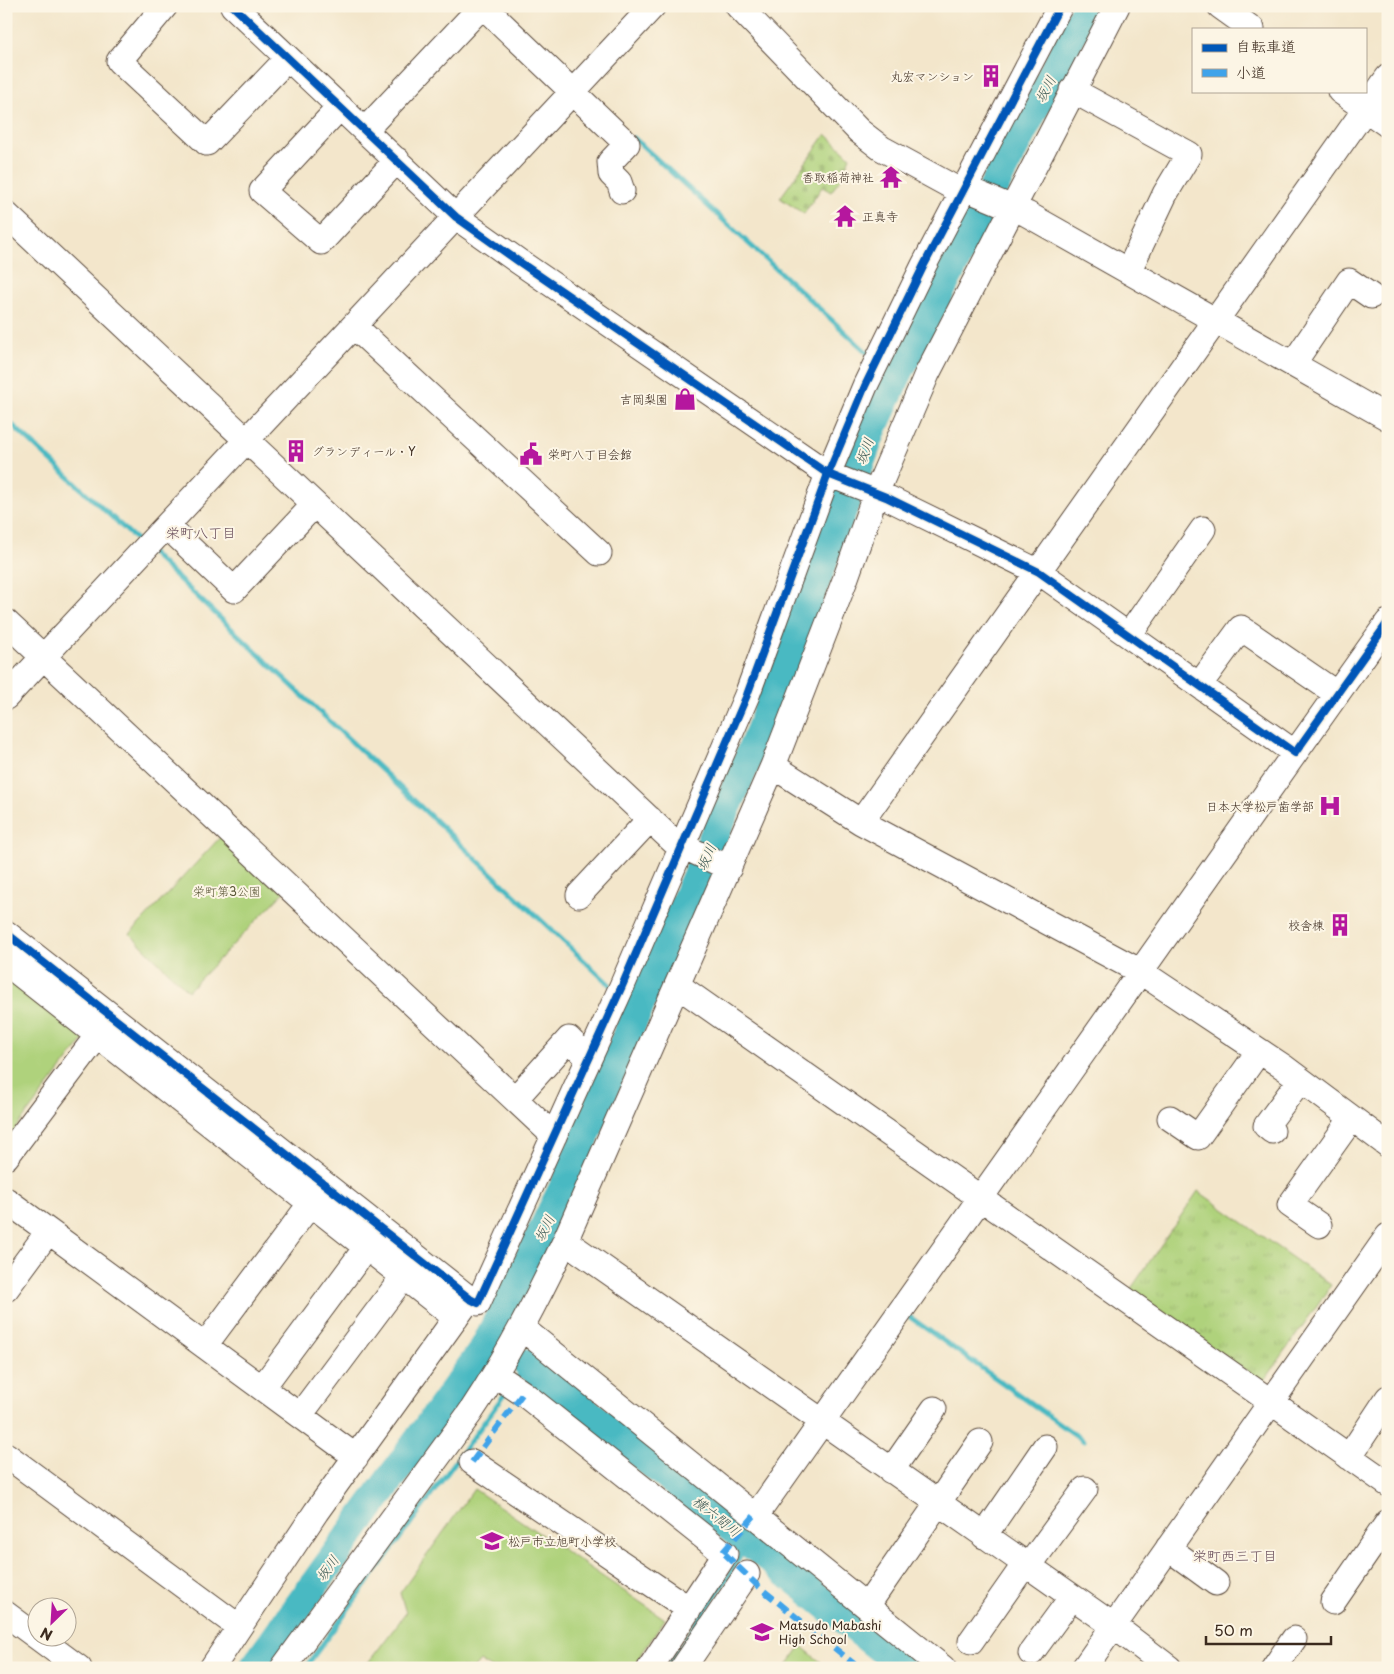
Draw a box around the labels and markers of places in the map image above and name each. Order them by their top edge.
building icon: 丸宏マンション [978,63,1004,89]
place label: 丸宏マンション [890,67,974,85]
temple icon: 香取稲荷神社 [878,164,904,190]
place label: 香取稲荷神社 [802,168,874,186]
temple icon: 正真寺 [832,203,858,229]
place label: 正真寺 [862,207,898,225]
shop icon: 吉岡梨園 [672,386,698,412]
place label: 吉岡梨園 [620,390,668,408]
building icon: グランディール・Y [283,438,309,464]
public building icon: 栄町八丁目会館 [518,441,544,467]
place label: グランディール・Y [312,442,416,460]
place label: 栄町八丁目会館 [548,445,632,463]
hospital icon: 日本大学松戸歯学部 [1317,793,1343,819]
place label: 日本大学松戸歯学部 [1206,797,1314,815]
building icon: 校舎棟 [1327,912,1353,938]
place label: 校舎棟 [1288,916,1324,934]
school or university icon: 松戸市立旭町小学校 [479,1528,505,1554]
place label: 松戸市立旭町小学校 [508,1532,616,1550]
place label: Matsudo Mabashi High School [779,1616,881,1648]
school or university icon: Matsudo Mabashi High School [749,1619,775,1645]

